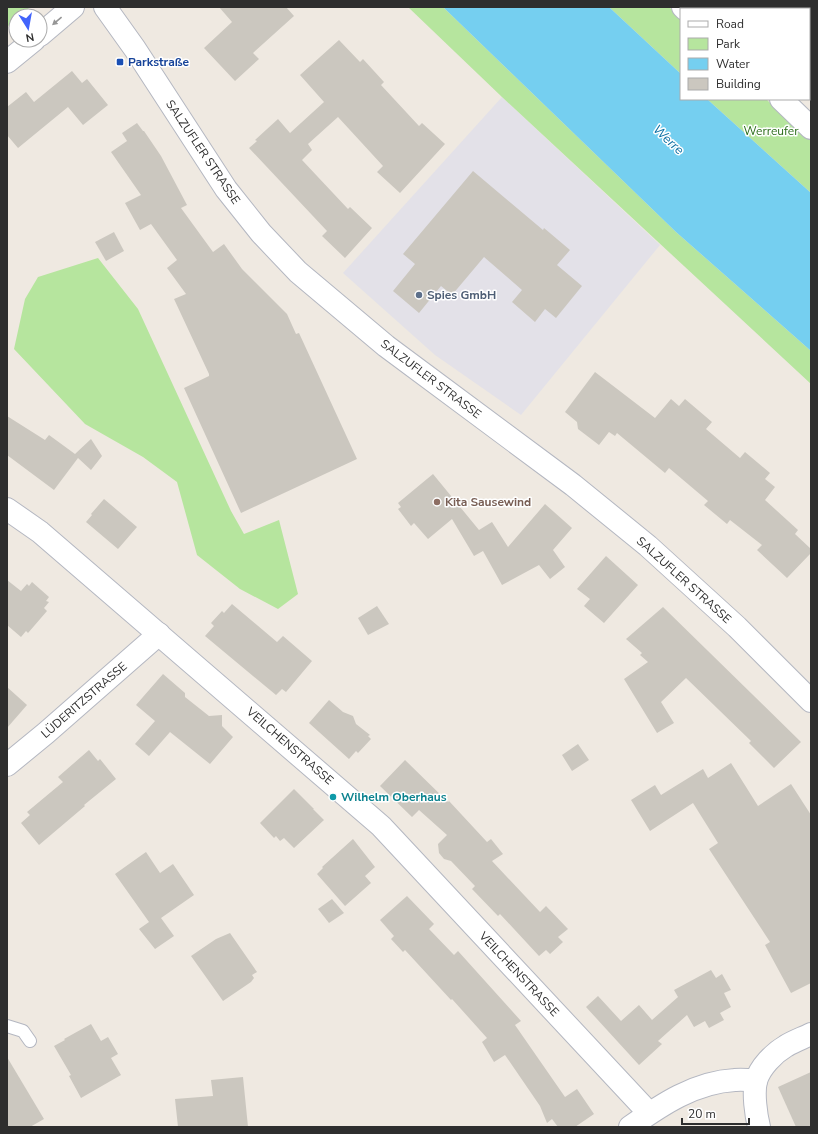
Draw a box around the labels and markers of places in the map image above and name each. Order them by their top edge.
place label: Parkstraße [128,54,190,70]
marker: Parkstraße [115,57,125,67]
place label: Spies GmbH [427,287,496,303]
marker: Spies GmbH [414,290,424,300]
place label: Kita Sausewind [445,494,531,510]
marker: Kita Sausewind [432,497,442,507]
place label: Wilhelm Oberhaus [341,789,447,805]
marker: Wilhelm Oberhaus [328,792,338,802]

